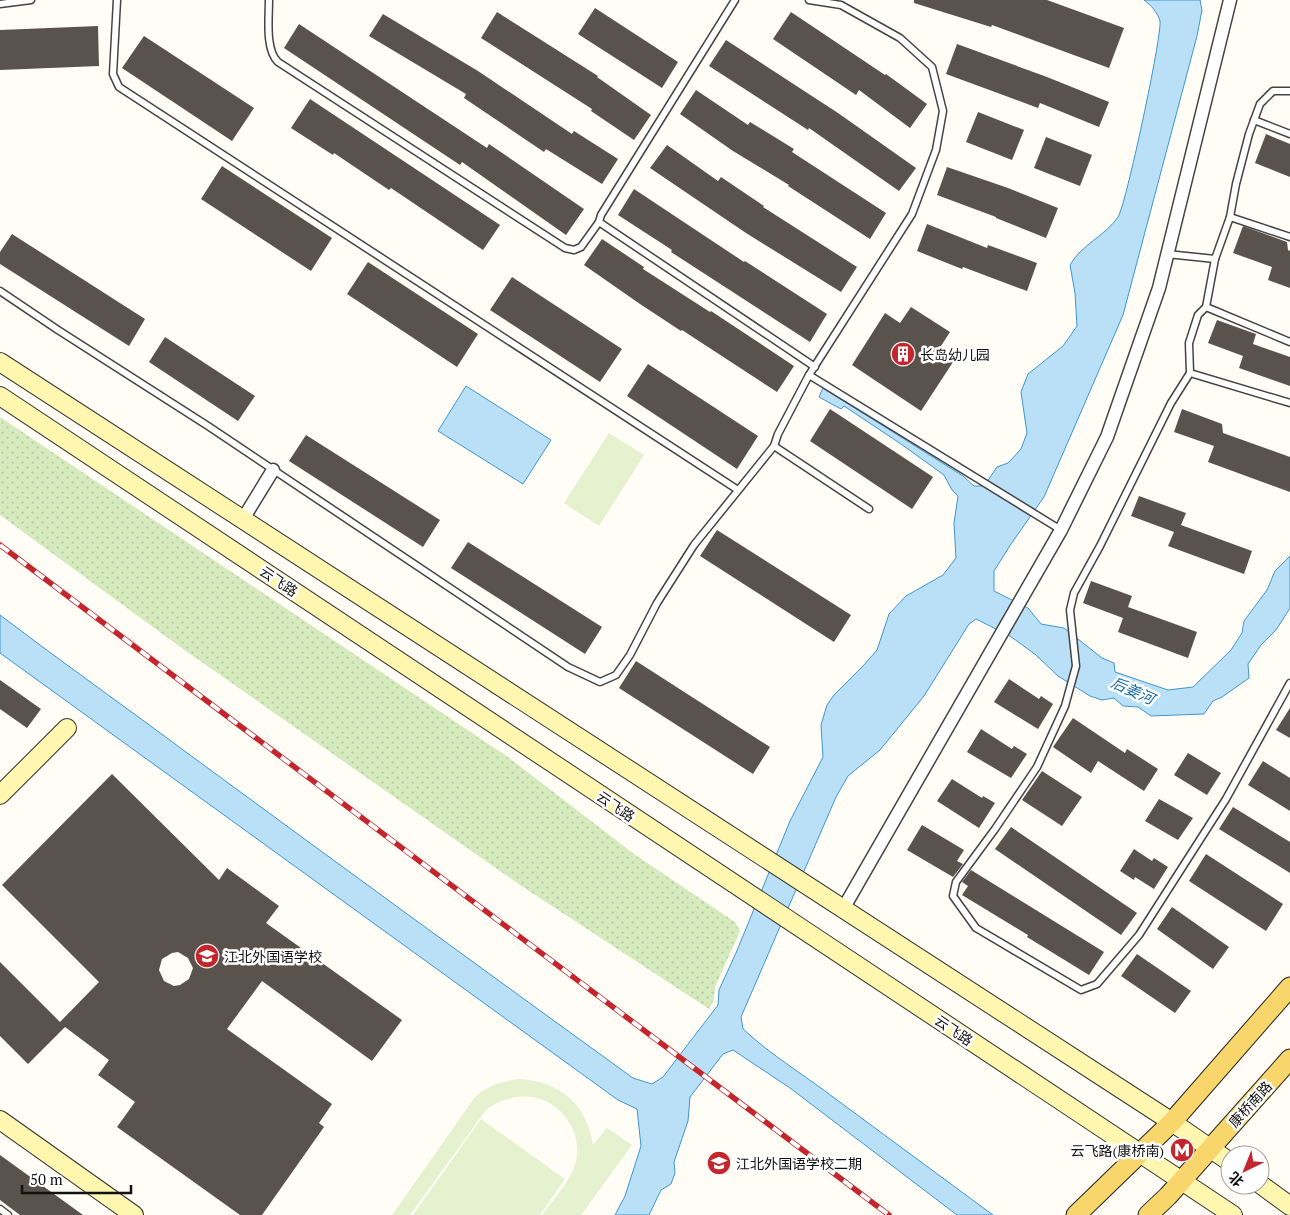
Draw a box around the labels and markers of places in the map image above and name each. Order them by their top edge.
building icon: 长岛幼儿园 [890,341,916,367]
place label: 长岛幼儿园 [920,345,990,364]
school or university icon: 江北外国语学校 [194,943,220,969]
place label: 江北外国语学校 [224,947,322,966]
metro station icon: 云飞路(康桥南) [1169,1137,1195,1163]
place label: 云飞路(康桥南) [1070,1141,1164,1160]
school or university icon: 江北外国语学校二期 [706,1150,732,1176]
place label: 江北外国语学校二期 [736,1154,862,1173]

